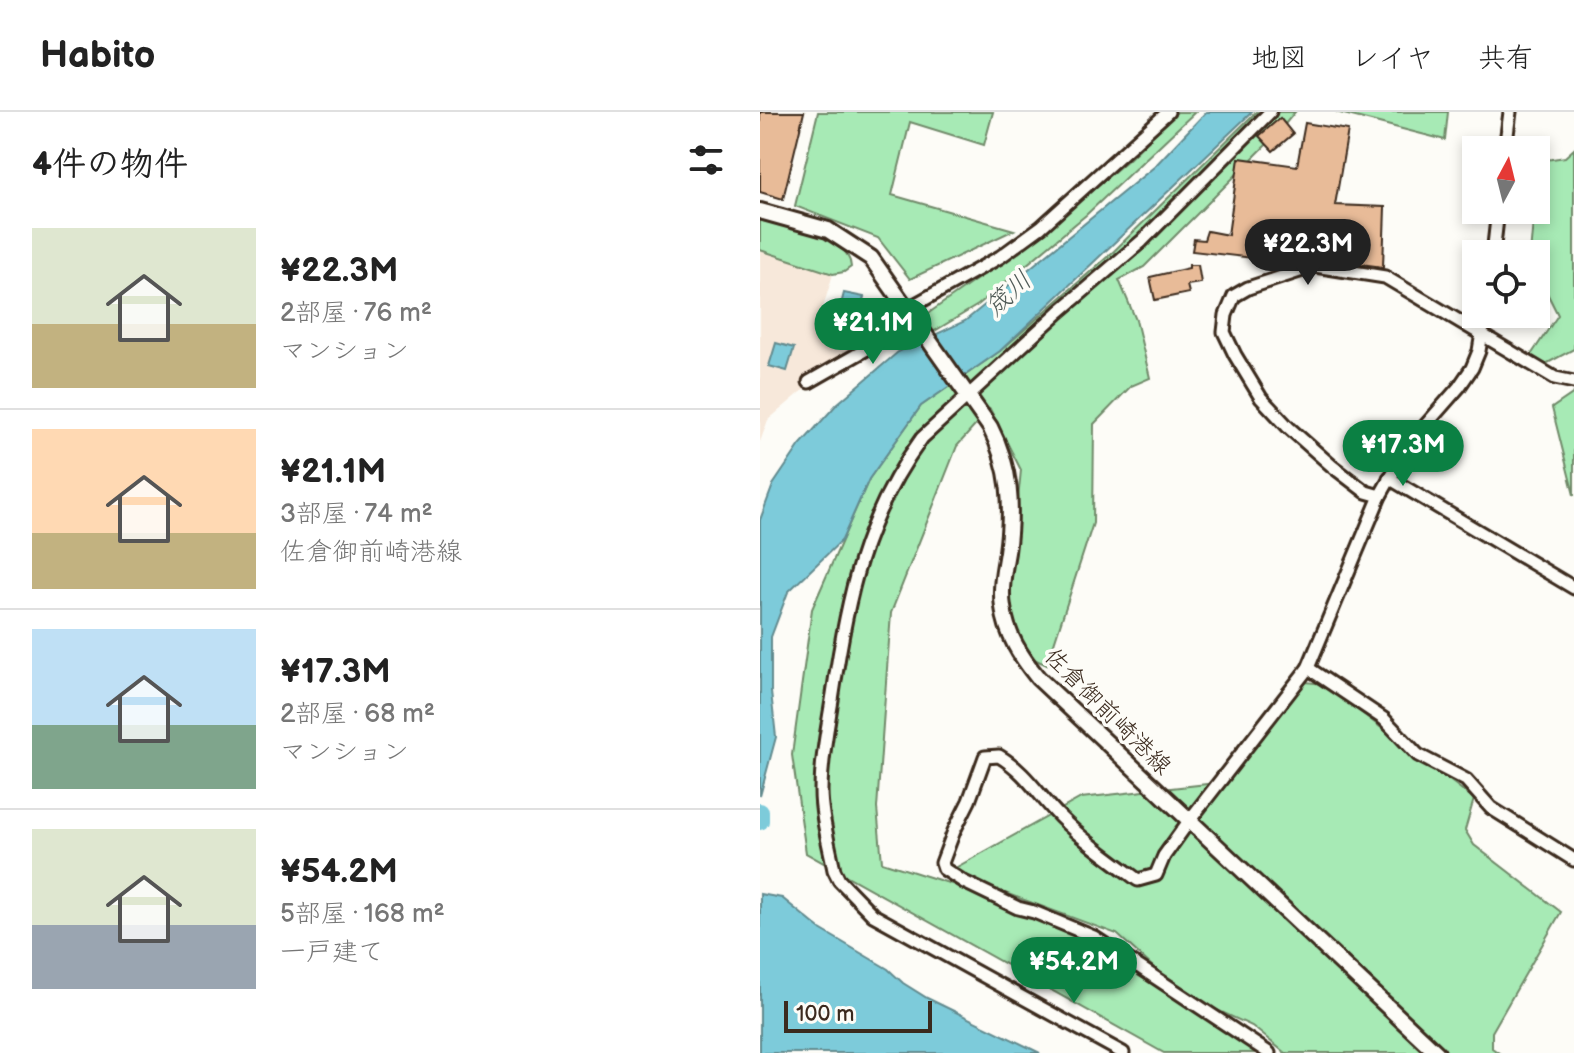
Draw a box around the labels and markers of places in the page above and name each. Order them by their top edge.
pin: ¥22.3M [1243,219,1373,287]
pin: ¥21.1M [808,298,938,366]
pin: ¥17.3M [1338,420,1468,488]
pin: ¥54.2M [1009,937,1139,1005]

